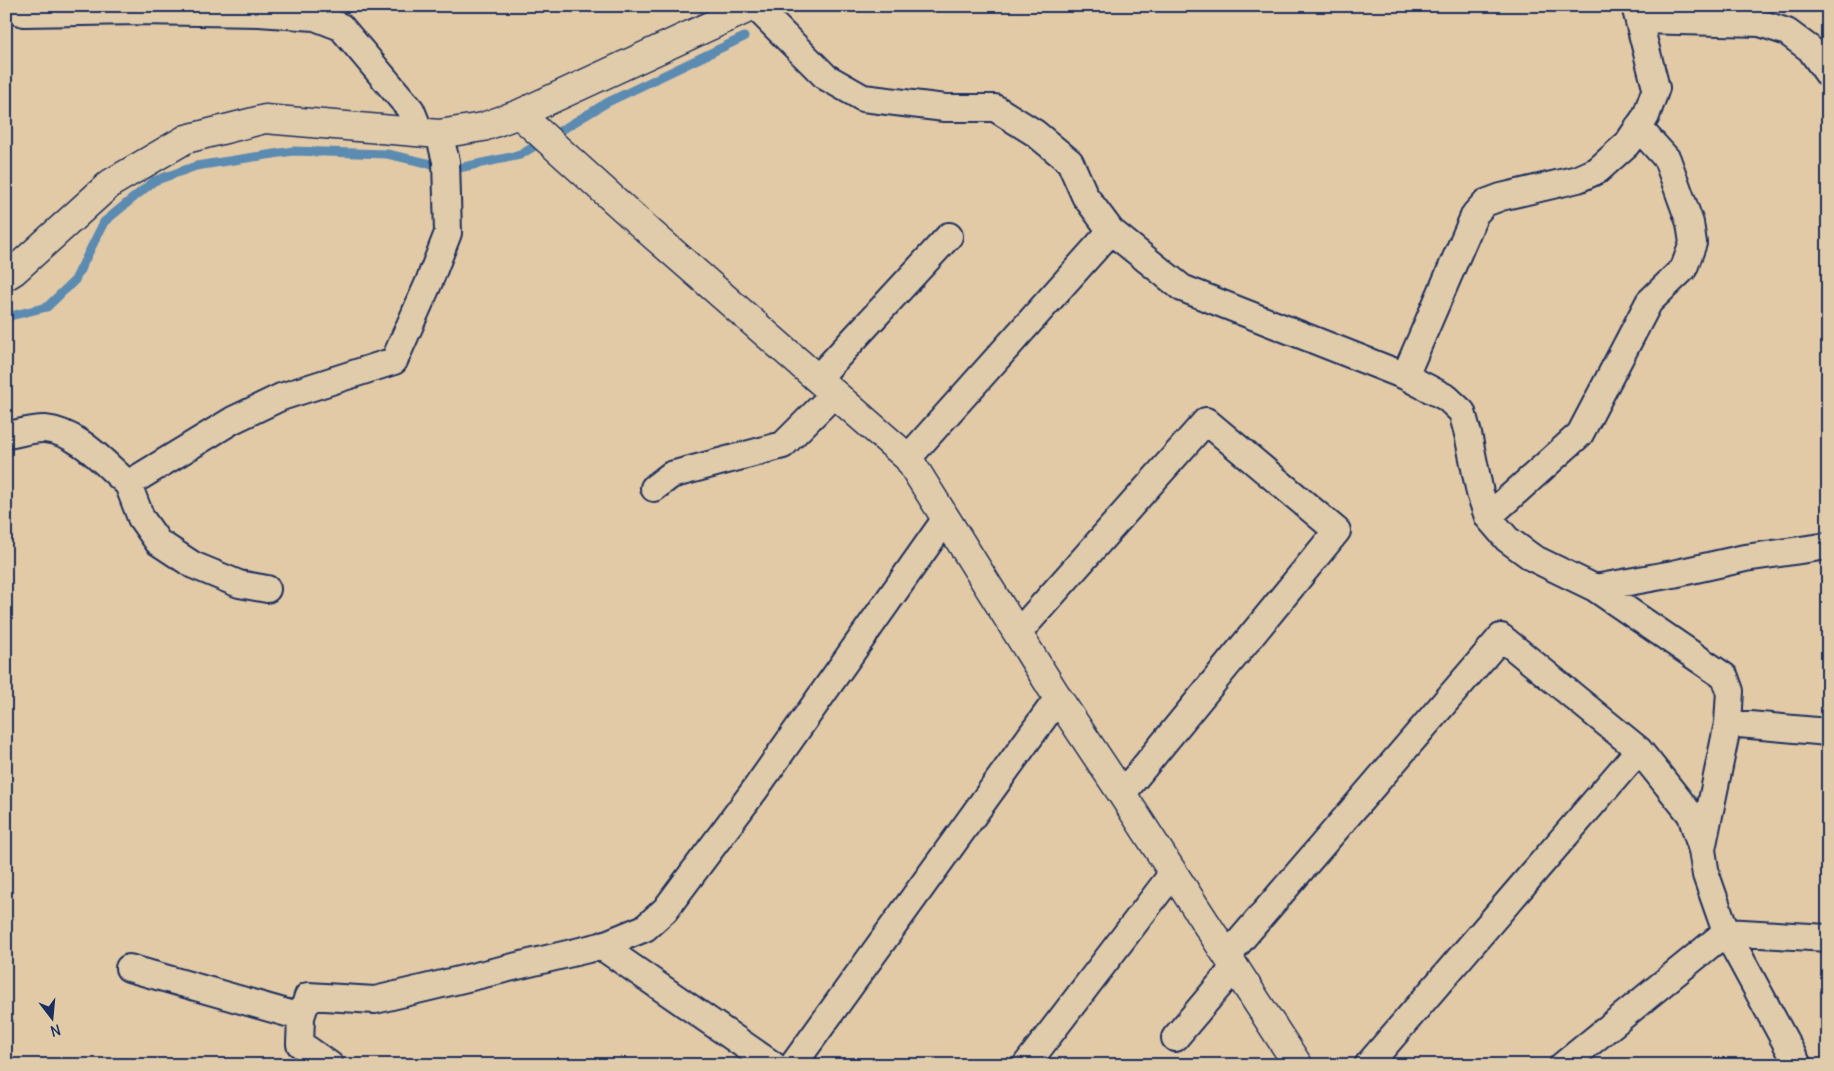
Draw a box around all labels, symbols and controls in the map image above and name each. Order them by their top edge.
north arrow [28,994,78,1044]
text: N [48,1021,63,1040]

